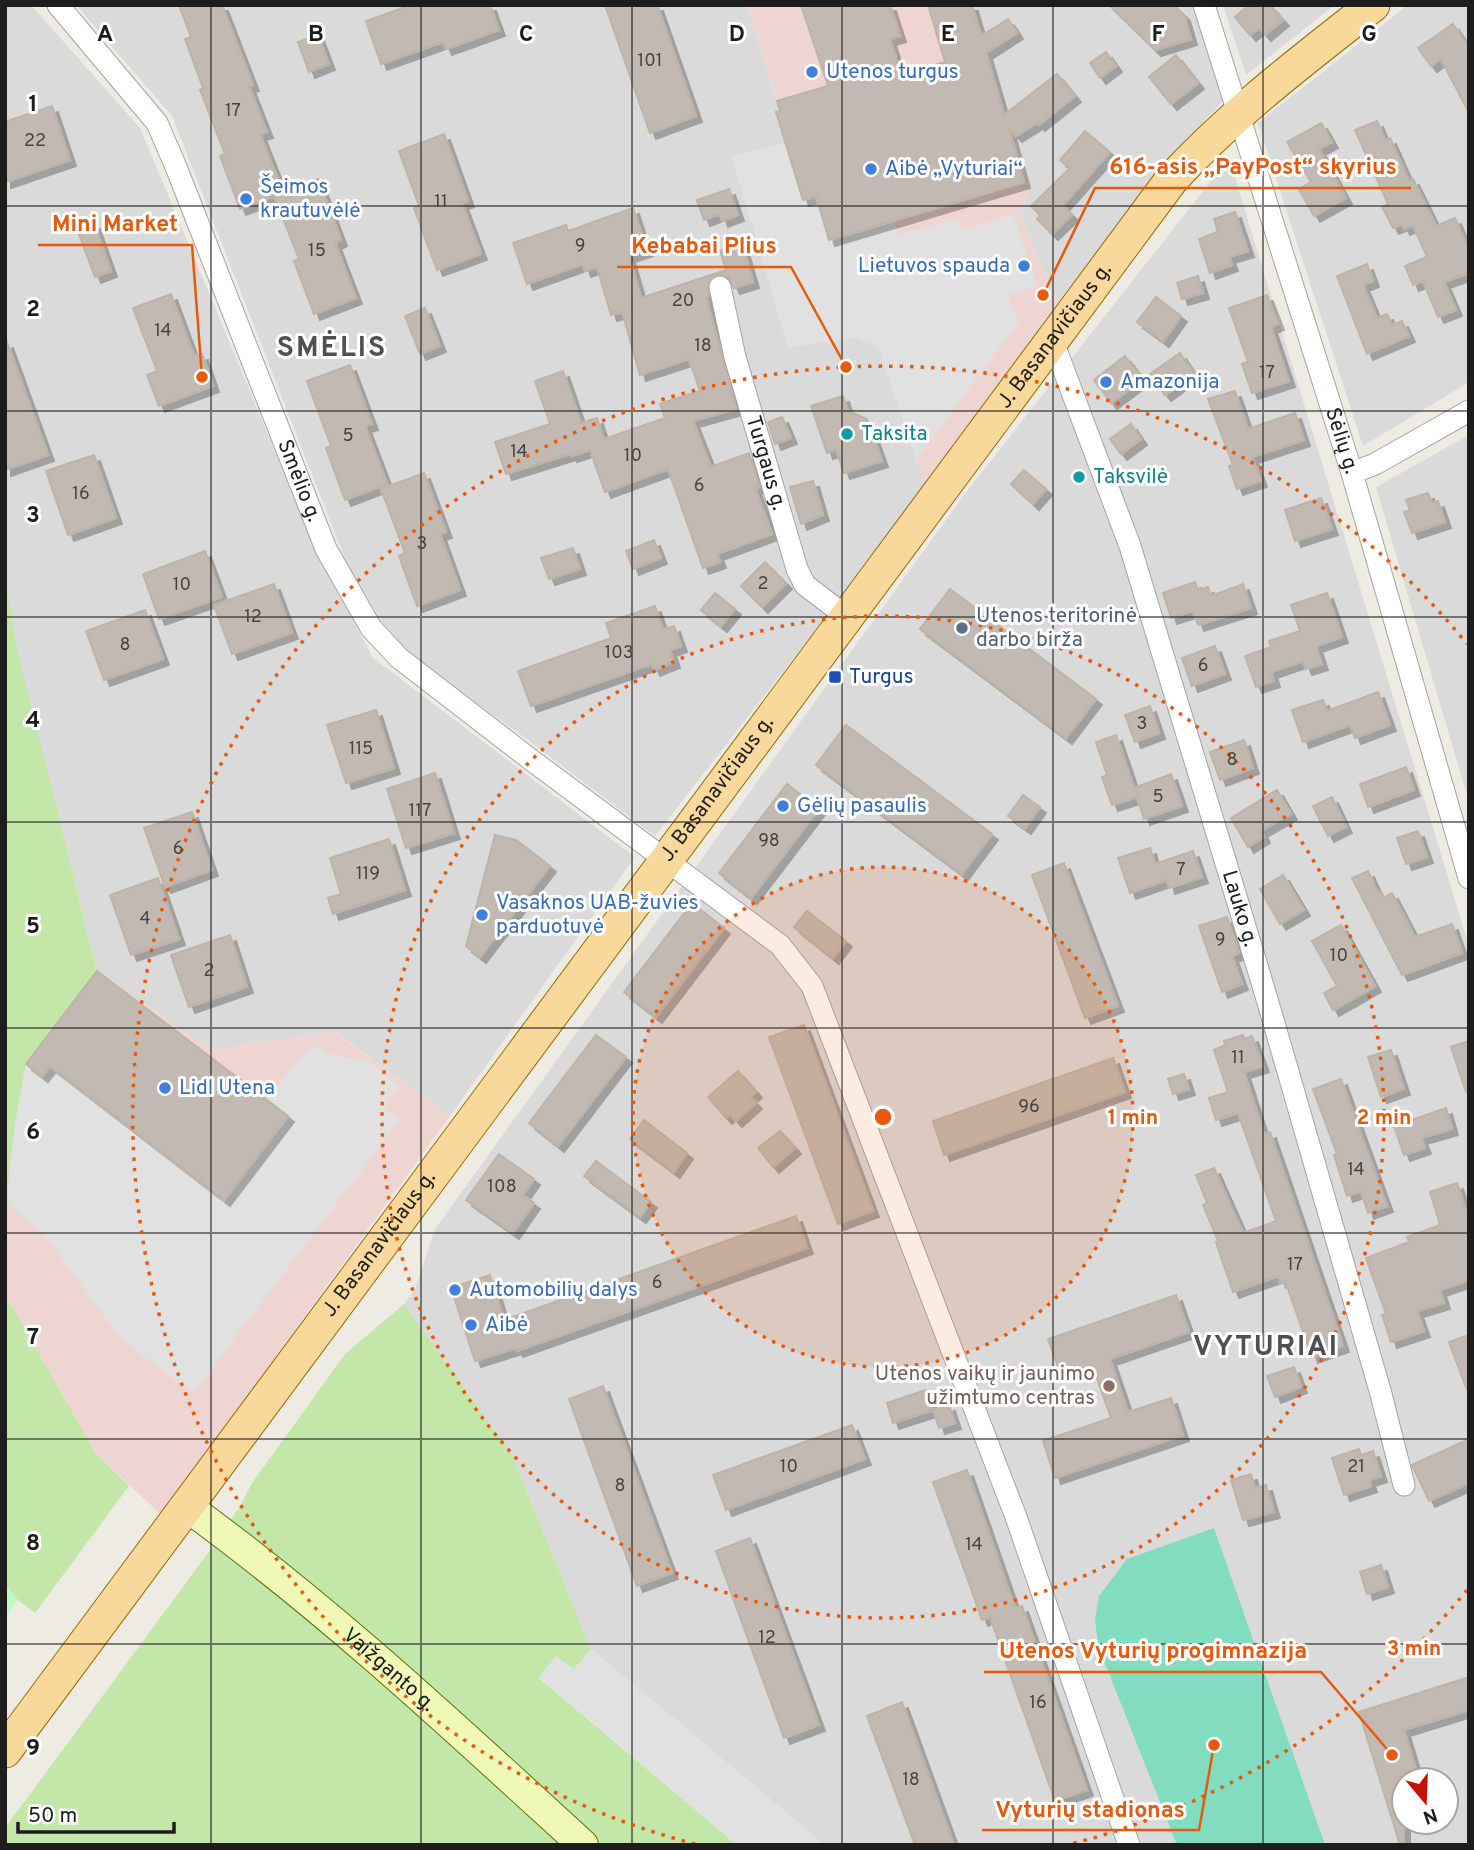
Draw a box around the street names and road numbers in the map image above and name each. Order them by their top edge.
street label: J. Basanavičiaus g. [991,257,1118,414]
street label: Sėlių g. [1319,404,1365,477]
street label: Turgaus g. [739,413,793,513]
street label: Smėlio g. [271,436,328,526]
street label: J. Basanavičiaus g. [654,710,780,867]
street label: Lauko g. [1215,867,1264,950]
street label: J. Basanavičiaus g. [316,1165,442,1323]
street label: Vaižganto g. [337,1622,441,1718]

